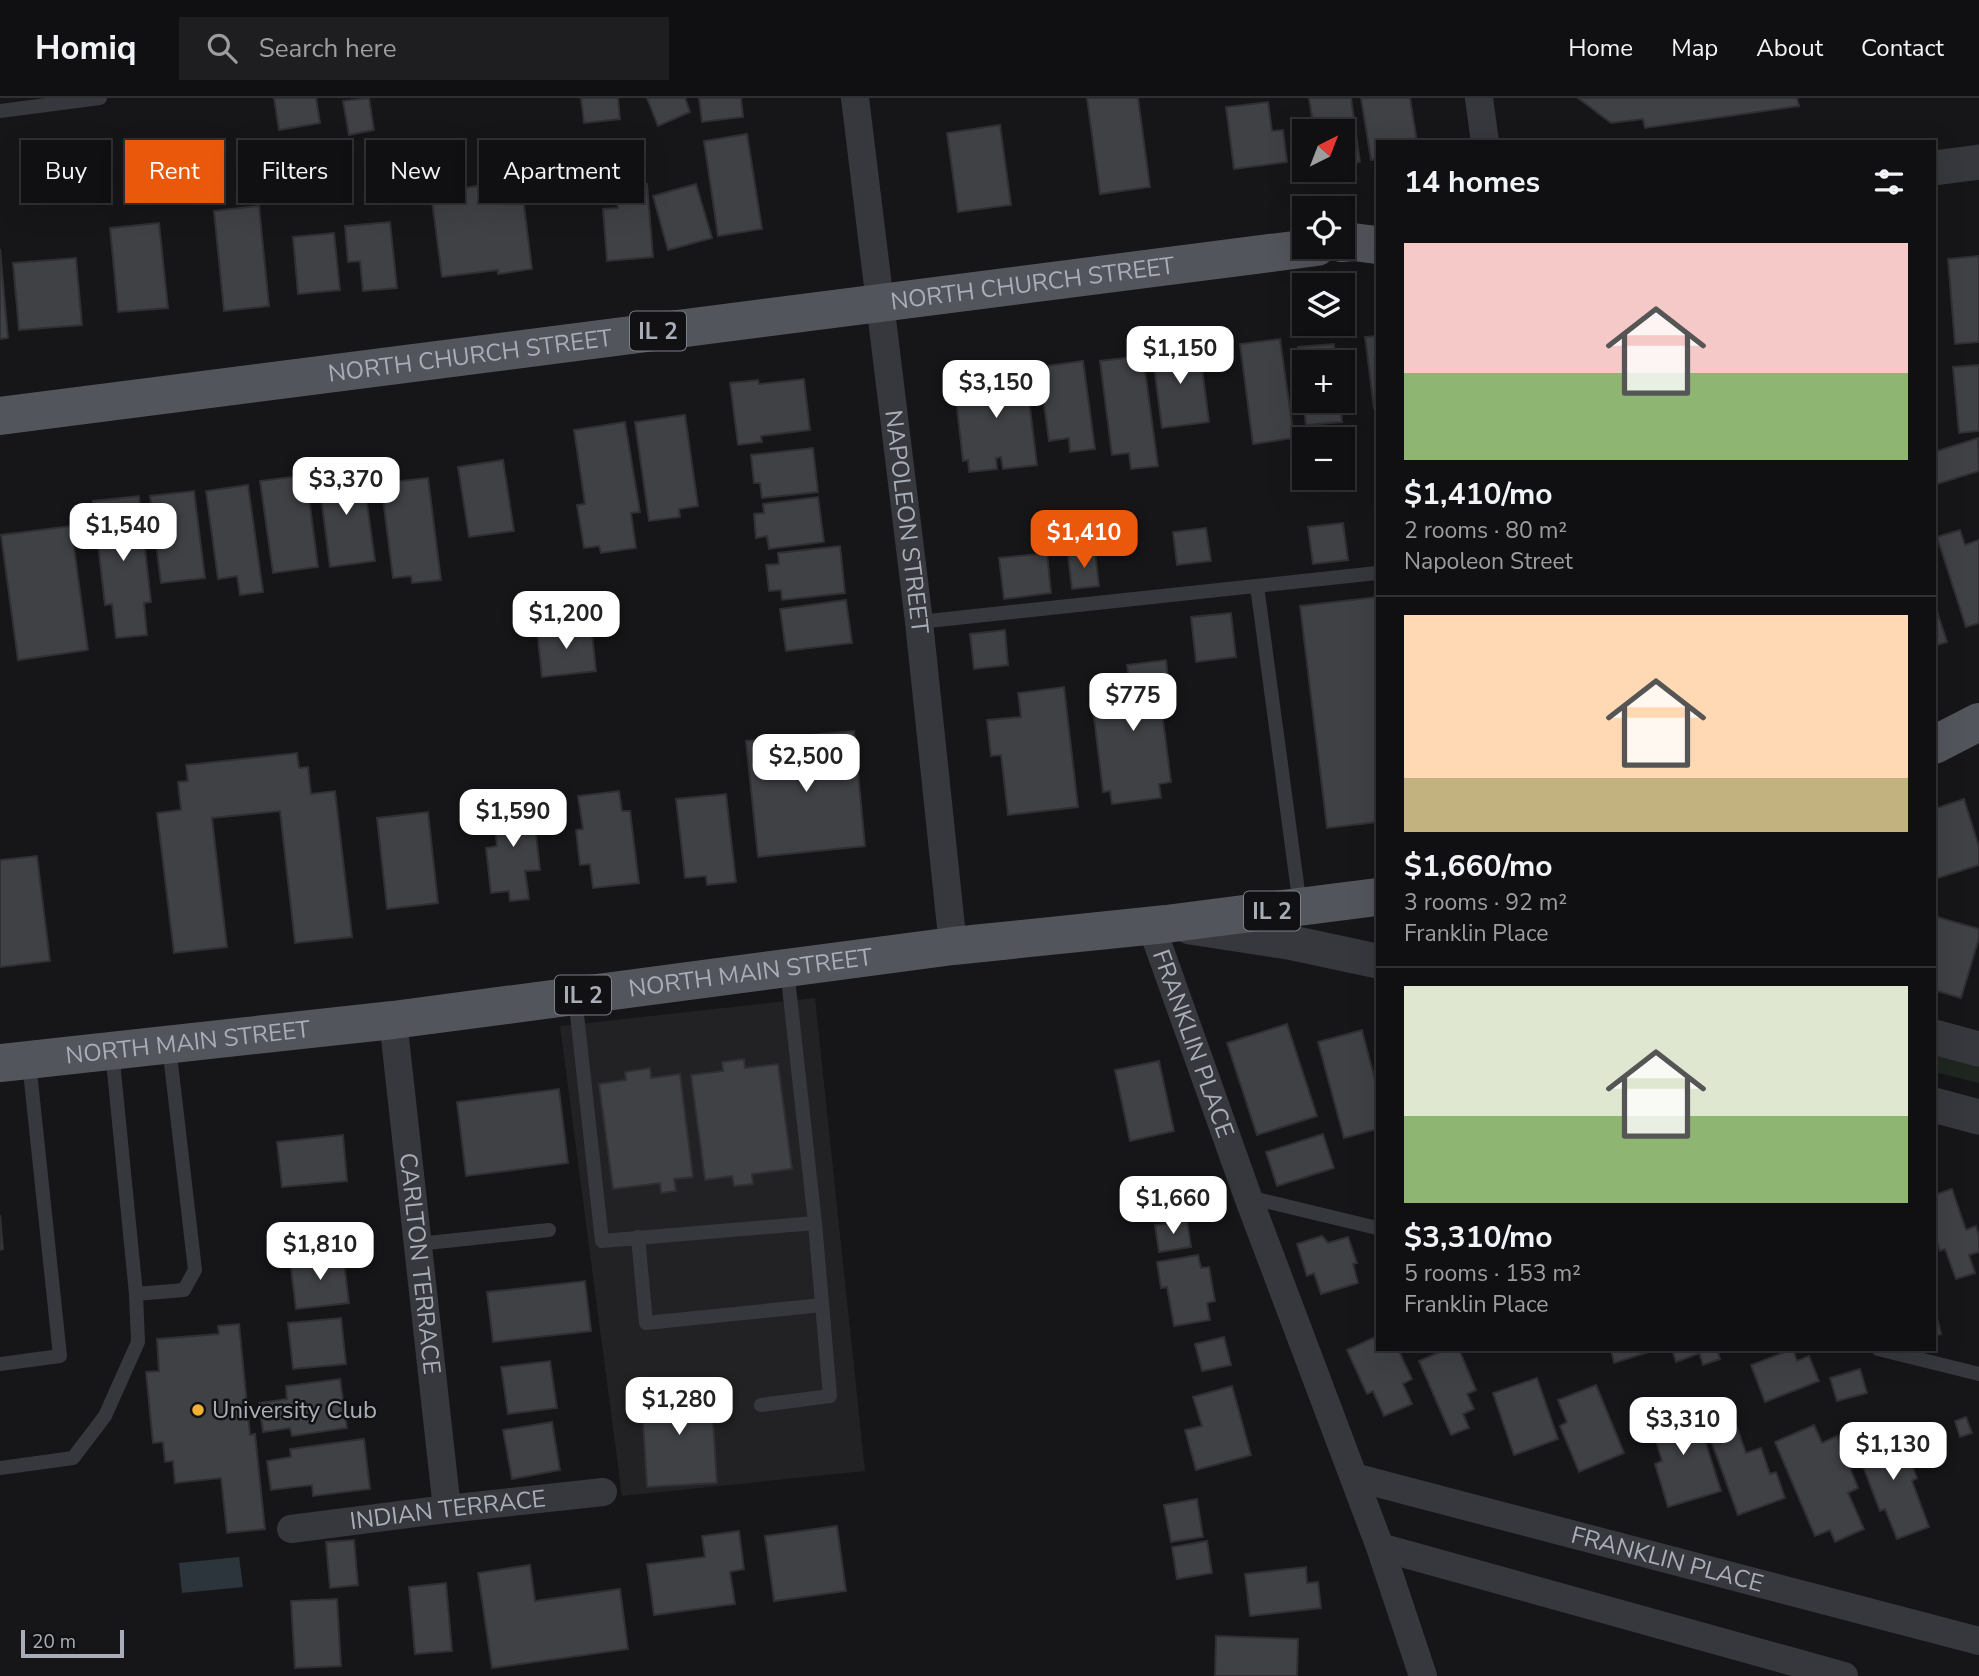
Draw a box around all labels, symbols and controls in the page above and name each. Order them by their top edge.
search box [179,17,669,80]
text: Homiq [35,26,137,71]
icon: search [203,29,241,67]
text: Search here [259,31,397,66]
text: Home [1568,32,1633,64]
text: Map [1671,32,1718,64]
text: About [1756,32,1823,64]
text: Contact [1861,32,1944,64]
north arrow [1292,119,1354,182]
map controls [1292,119,1355,490]
chip: Buy [21,140,111,203]
chip: Rent [125,140,224,203]
chip: Filters [238,140,352,203]
chip: New [366,140,465,203]
chip: Apartment [479,140,644,203]
text: 14 homes [1404,162,1540,203]
icon: filters [1870,163,1908,201]
button: locate [1292,196,1355,259]
street label: NORTH CHURCH STREET [889,249,1177,318]
button: layers [1292,273,1355,336]
icon: home [1593,288,1719,414]
road number: IL 2 [630,312,686,350]
street label: NORTH CHURCH STREET [326,322,615,390]
pin: $1,150 [1123,327,1237,386]
text: $1,150 [1143,333,1217,364]
button: + [1292,350,1355,413]
pin: $3,150 [939,360,1053,420]
text: $3,150 [959,367,1033,398]
street label: NAPOLEON STREET [877,408,936,636]
button: − [1292,427,1355,490]
pin: $3,370 [289,458,403,517]
text: $3,370 [309,464,383,495]
text: $1,410/mo [1404,474,1553,515]
pin: $1,540 [66,504,180,563]
text: $1,540 [86,510,160,541]
pin: $1,410 [1027,510,1141,570]
text: 2 rooms · 80 m² [1404,515,1567,546]
text: $1,410 [1047,517,1121,548]
text: Napoleon Street [1404,546,1573,577]
pin: $1,200 [509,592,623,651]
text: $1,200 [529,598,603,629]
icon: home [1593,660,1719,786]
pin: $775 [1092,674,1174,733]
text: $775 [1105,680,1161,711]
pin: $2,500 [749,734,863,794]
text: $2,500 [769,741,843,772]
pin: $1,590 [456,790,570,849]
text: $1,590 [476,796,550,827]
text: $1,660/mo [1404,846,1553,887]
text: 3 rooms · 92 m² [1404,887,1567,918]
road number: IL 2 [1244,891,1300,930]
text: Franklin Place [1404,918,1549,949]
street label: NORTH MAIN STREET [627,941,875,1005]
street label: FRANKLIN PLACE [1145,945,1242,1142]
road number: IL 2 [555,975,611,1014]
street label: NORTH MAIN STREET [64,1013,312,1072]
icon: home [1593,1031,1719,1157]
street label: CARLTON TERRACE [392,1151,448,1376]
pin: $1,660 [1116,1176,1230,1236]
text: $1,660 [1136,1183,1210,1214]
text: $3,310/mo [1404,1217,1553,1258]
pin: $1,810 [263,1222,377,1282]
text: $1,810 [283,1229,357,1260]
text: 5 rooms · 153 m² [1404,1258,1581,1289]
text: Franklin Place [1404,1289,1549,1320]
pin: $1,280 [622,1378,736,1437]
text: $1,280 [642,1384,716,1415]
place label: University Club [212,1394,377,1426]
pin: $3,310 [1626,1398,1740,1457]
marker: University Club [190,1402,206,1418]
text: $3,310 [1646,1404,1720,1435]
pin: $1,130 [1836,1422,1950,1482]
text: $1,130 [1856,1429,1930,1460]
street label: INDIAN TERRACE [348,1482,547,1537]
street label: FRANKLIN PLACE [1568,1519,1767,1600]
scale bar [21,1627,124,1659]
text: 20 m [32,1629,76,1655]

